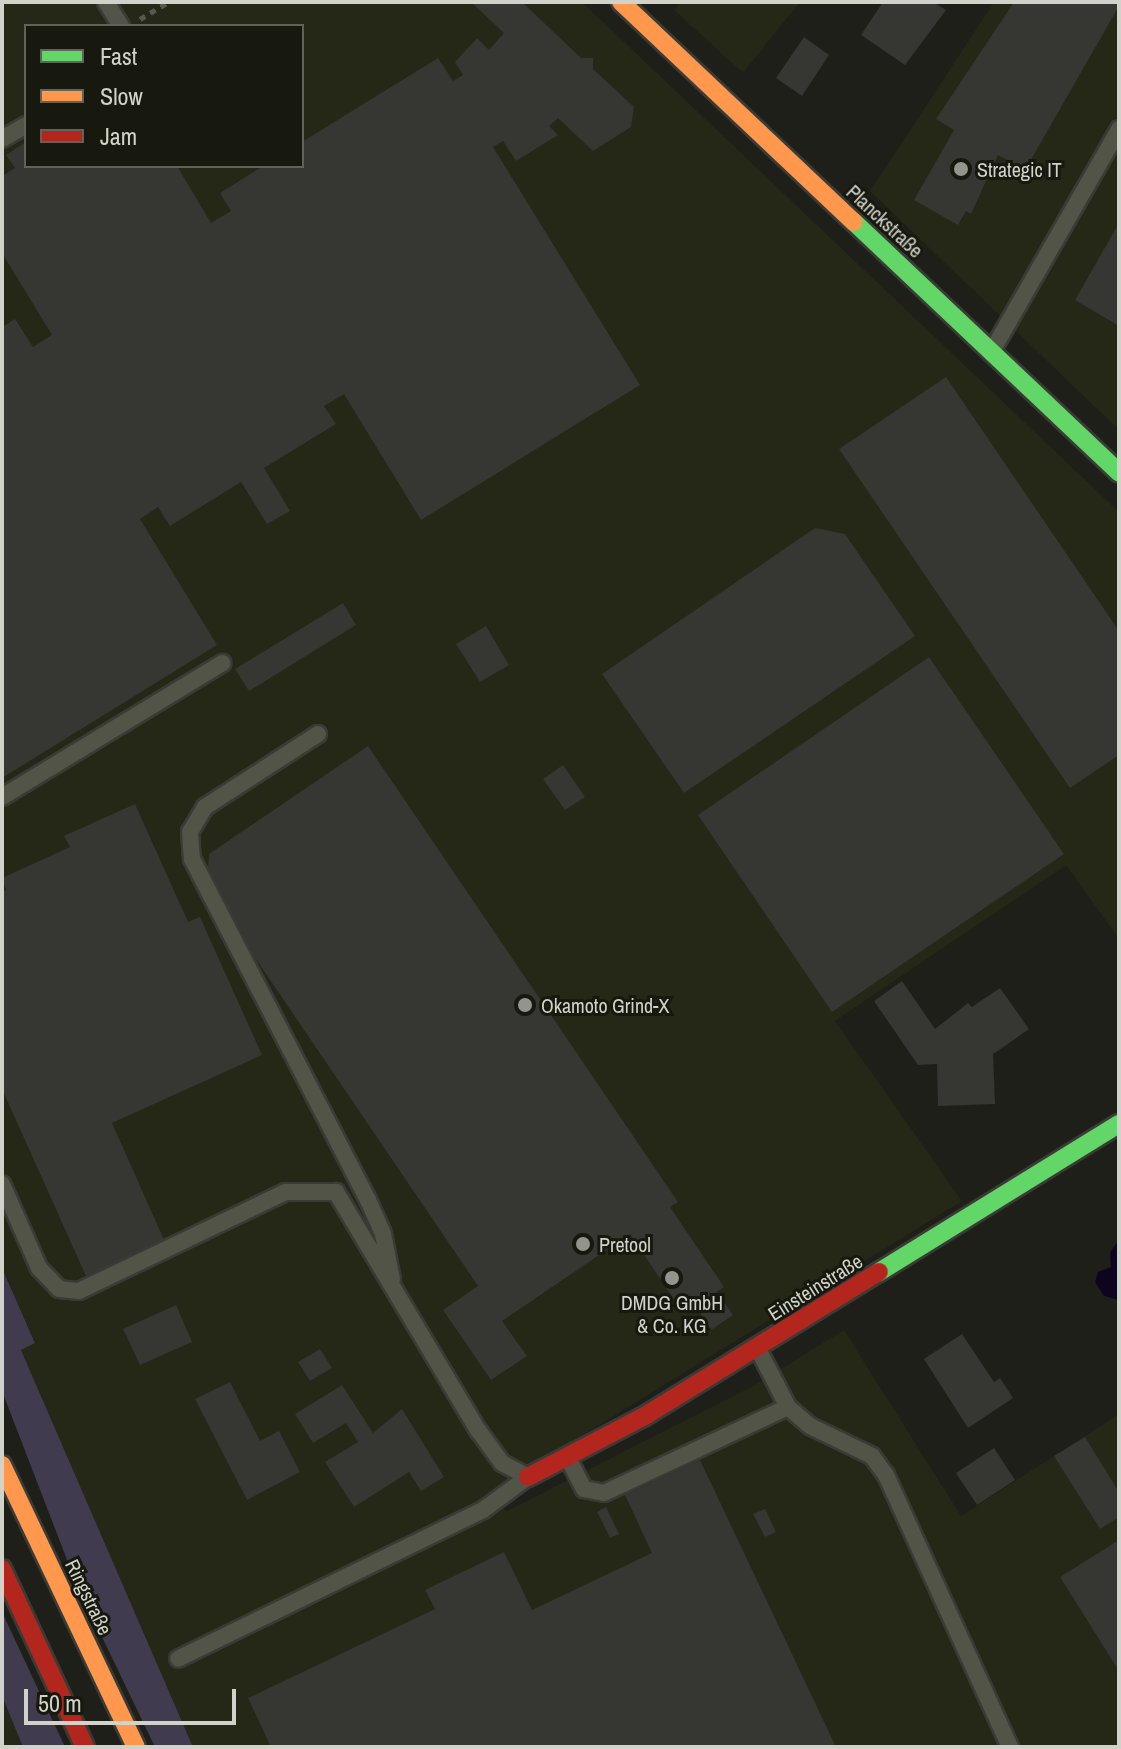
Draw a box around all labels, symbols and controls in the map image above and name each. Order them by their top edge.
legend [24,24,304,168]
text: Fast [100,40,137,72]
text: Slow [100,80,143,112]
text: Jam [100,120,137,152]
place label: Strategic IT [977,157,1062,181]
marker: Strategic IT [952,160,970,178]
street label: Planckstraße [842,180,928,262]
place label: Okamoto Grind-X [541,993,670,1017]
marker: Okamoto Grind-X [516,996,534,1014]
place label: Pretool [599,1232,651,1256]
marker: Pretool [574,1235,592,1253]
street label: Einsteinstraße [763,1249,867,1325]
marker: DMDG GmbH & Co. KG [663,1269,681,1287]
place label: DMDG GmbH & Co. KG [621,1290,723,1337]
street label: Ringstraße [60,1555,118,1639]
scale bar [28,1673,240,1723]
text: 50 m [38,1687,82,1719]

